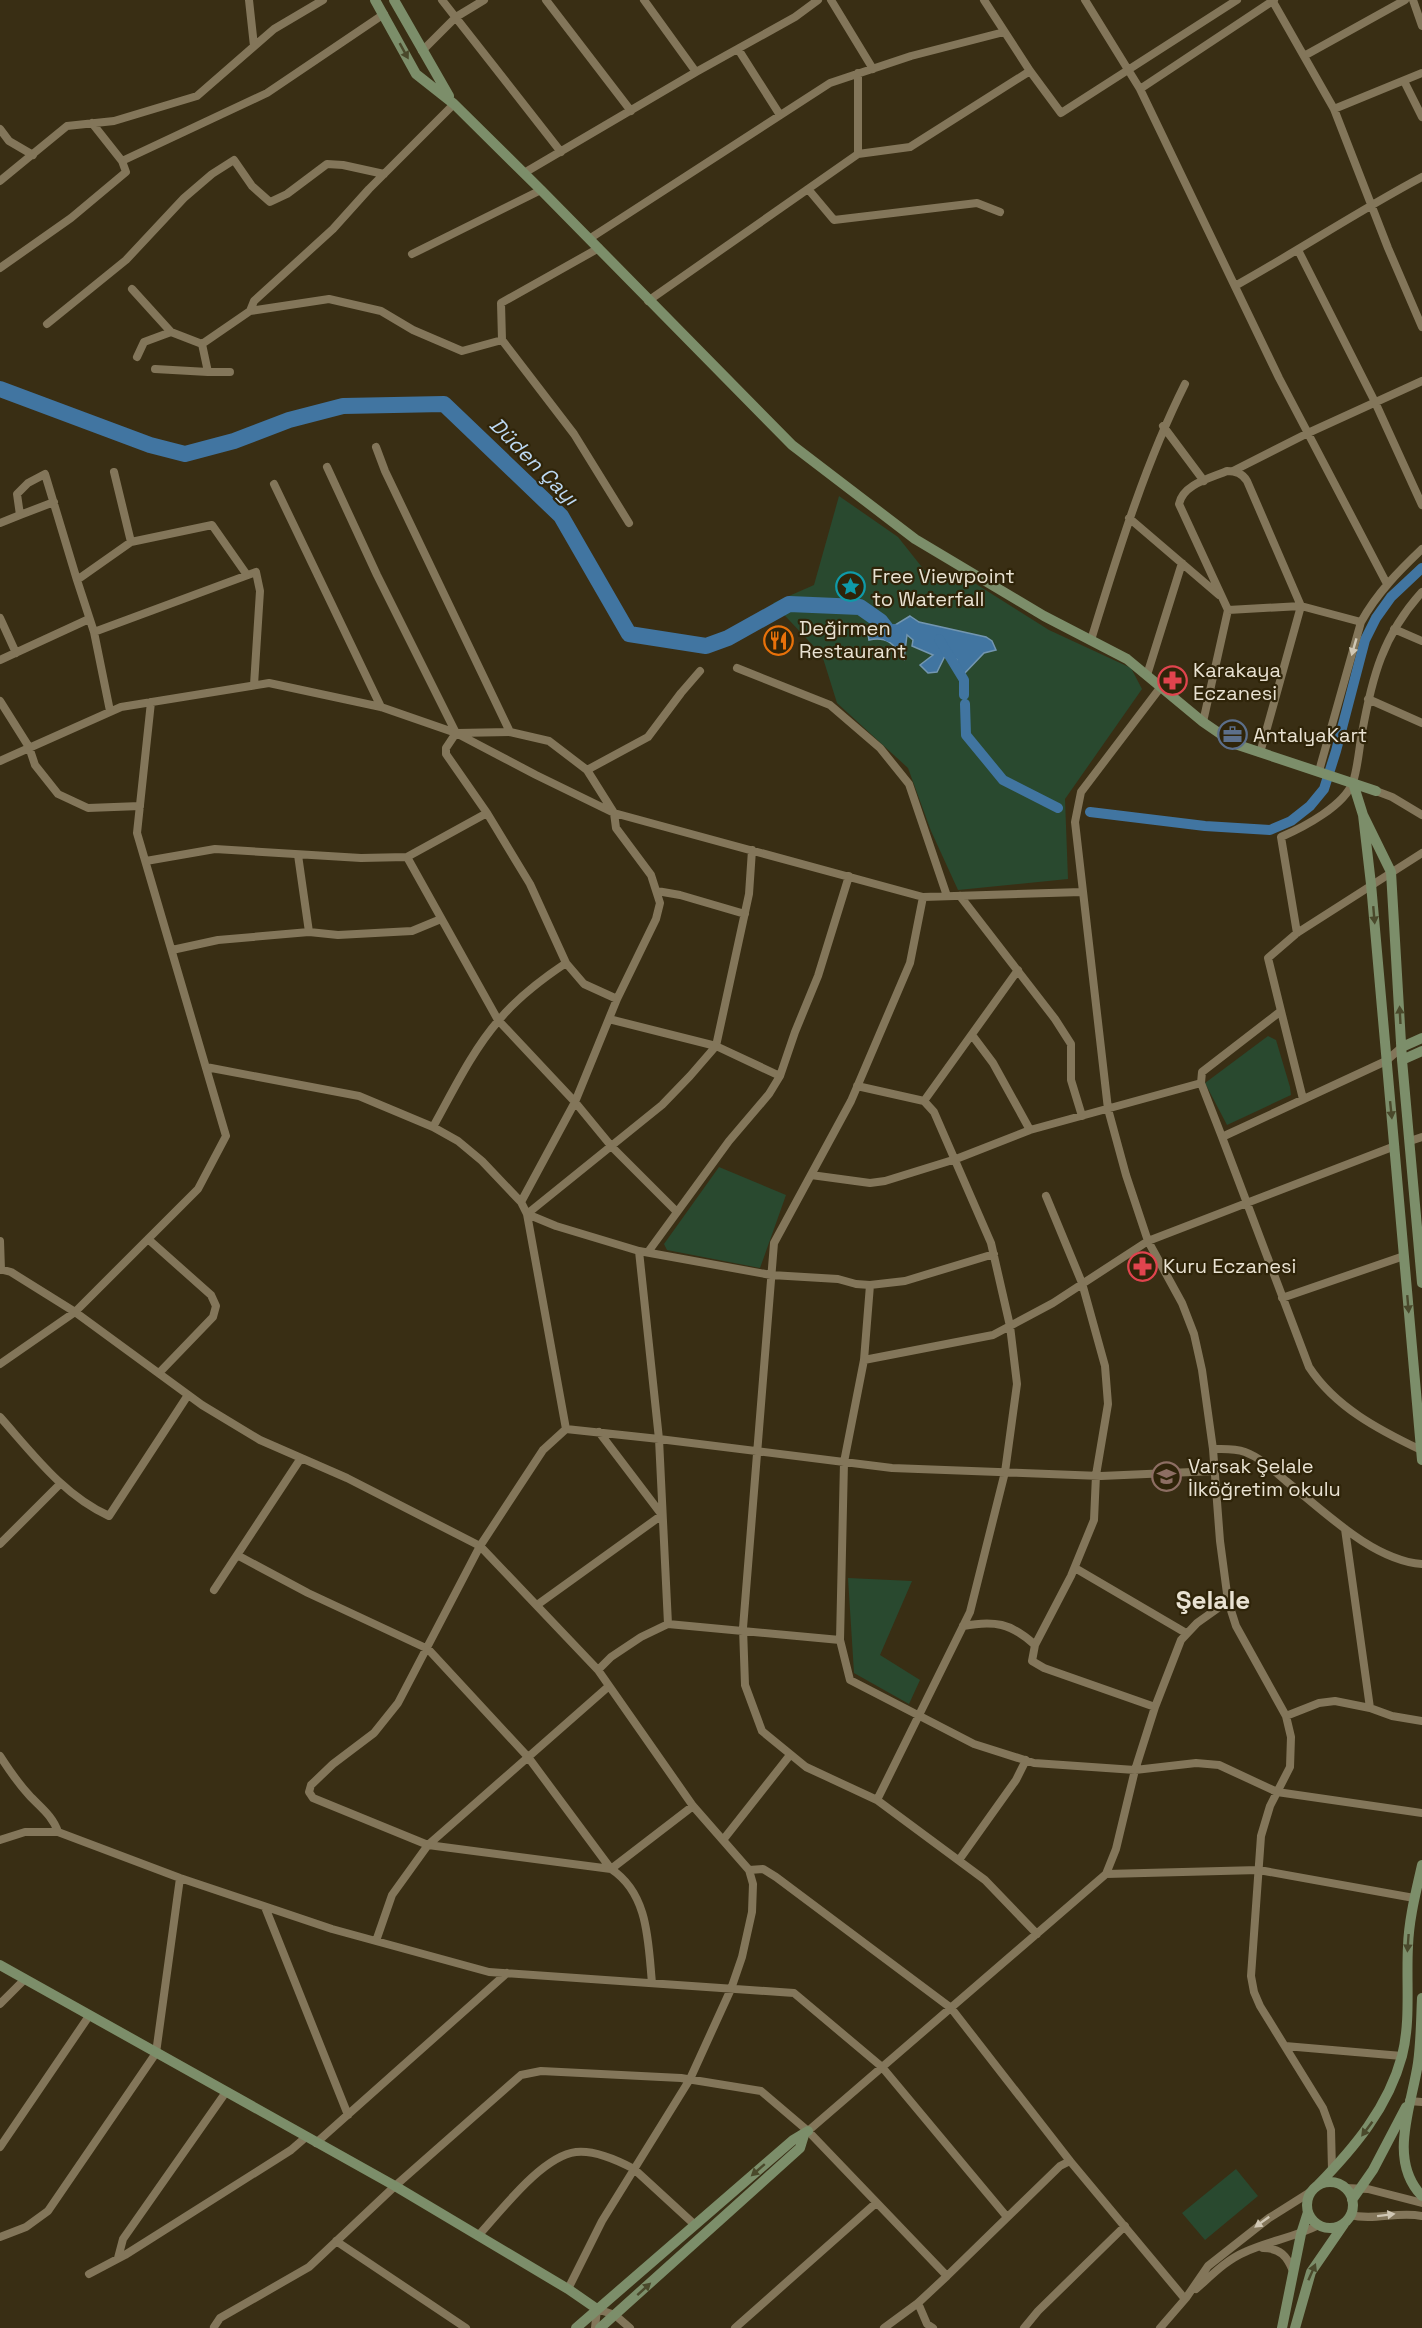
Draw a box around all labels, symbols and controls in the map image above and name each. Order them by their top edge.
one-way arrow [399,43,409,60]
water label: Düden Çayı [484,411,585,512]
place label: Free Viewpoint to Waterfall [872,563,1015,612]
place icon: Free Viewpoint to Waterfall [835,571,867,603]
place label: Değirmen Restaurant [799,615,906,664]
restaurant icon: Değirmen Restaurant [762,624,794,656]
one-way arrow [1349,638,1358,656]
place label: Karakaya Eczanesi [1193,657,1281,706]
pharmacy icon: Karakaya Eczanesi [1156,665,1188,697]
office icon: AntalyaKart [1216,719,1248,751]
place label: AntalyaKart [1253,722,1367,748]
one-way arrow [1369,906,1379,925]
one-way arrow [1396,1006,1405,1025]
one-way arrow [1386,1100,1396,1119]
pharmacy icon: Kuru Eczanesi [1126,1250,1158,1282]
place label: Kuru Eczanesi [1163,1253,1296,1279]
one-way arrow [1403,1294,1413,1313]
place label: Varsak Şelale İlköğretim okulu [1188,1453,1341,1502]
school or university icon: Varsak Şelale İlköğretim okulu [1151,1461,1183,1493]
district label: Şelale [1176,1583,1250,1617]
one-way arrow [1403,1933,1413,1952]
one-way arrow [1361,2121,1373,2137]
one-way arrow [751,2163,766,2176]
one-way arrow [1377,2211,1396,2220]
one-way arrow [1255,2216,1270,2228]
one-way arrow [1307,2263,1317,2281]
one-way arrow [636,2283,651,2296]

